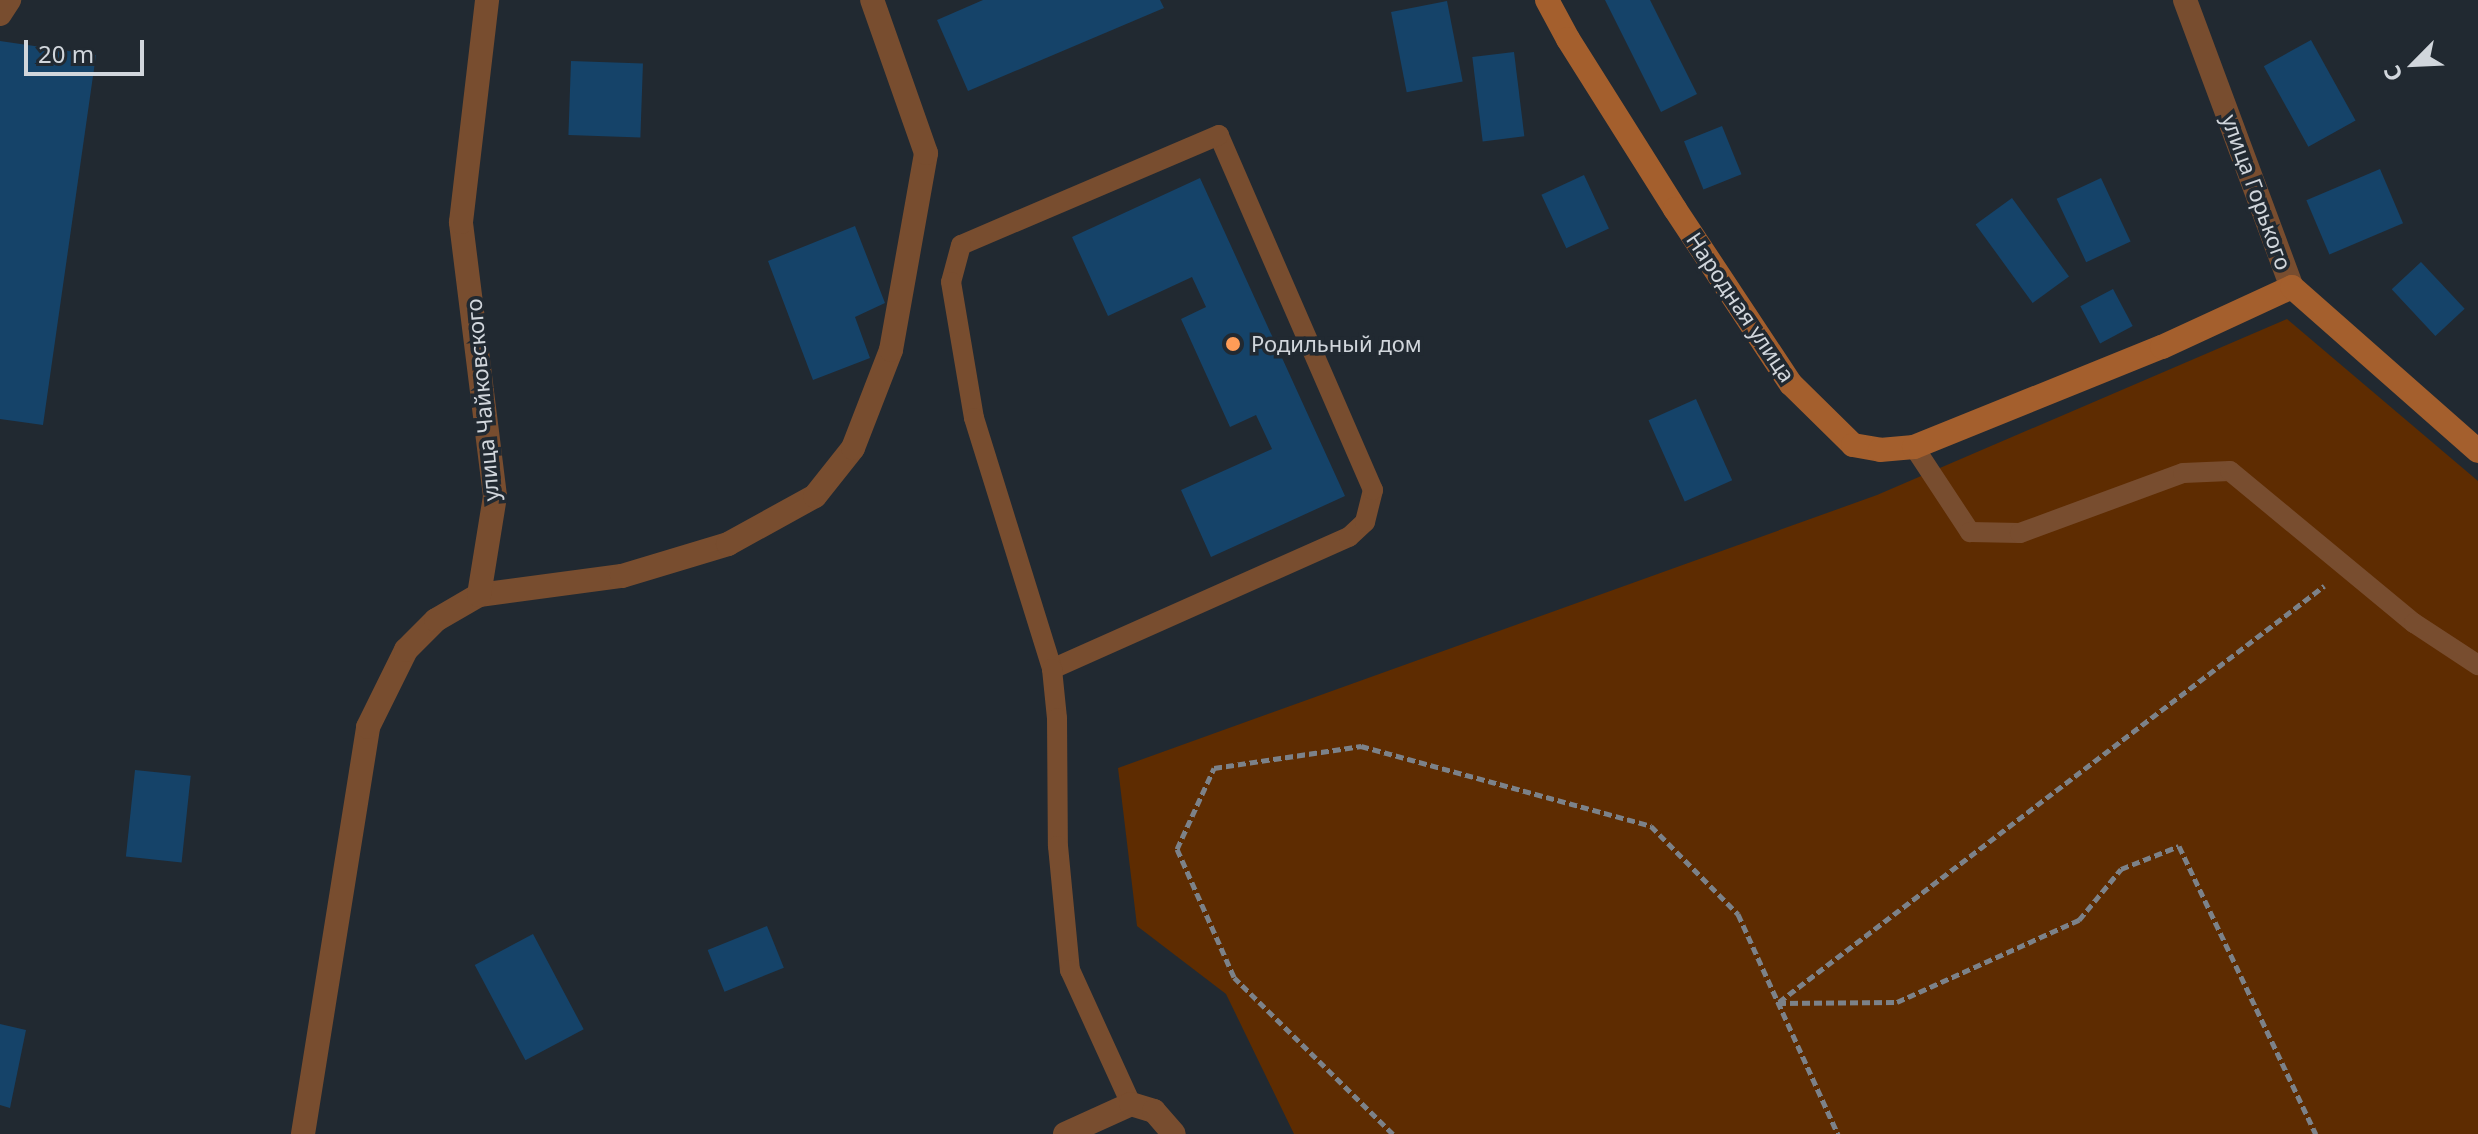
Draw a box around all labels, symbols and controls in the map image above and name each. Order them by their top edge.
scale bar [28,24,148,74]
north arrow [2374,24,2454,104]
text: 20 m [38,37,94,70]
text: С [2375,61,2409,86]
street label: улица Горького [2217,111,2297,273]
street label: Народная улица [1681,227,1801,387]
street label: улица Чайковского [460,298,504,502]
place label: Родильный дом [1251,331,1422,357]
marker: Родильный дом [1222,333,1244,355]

